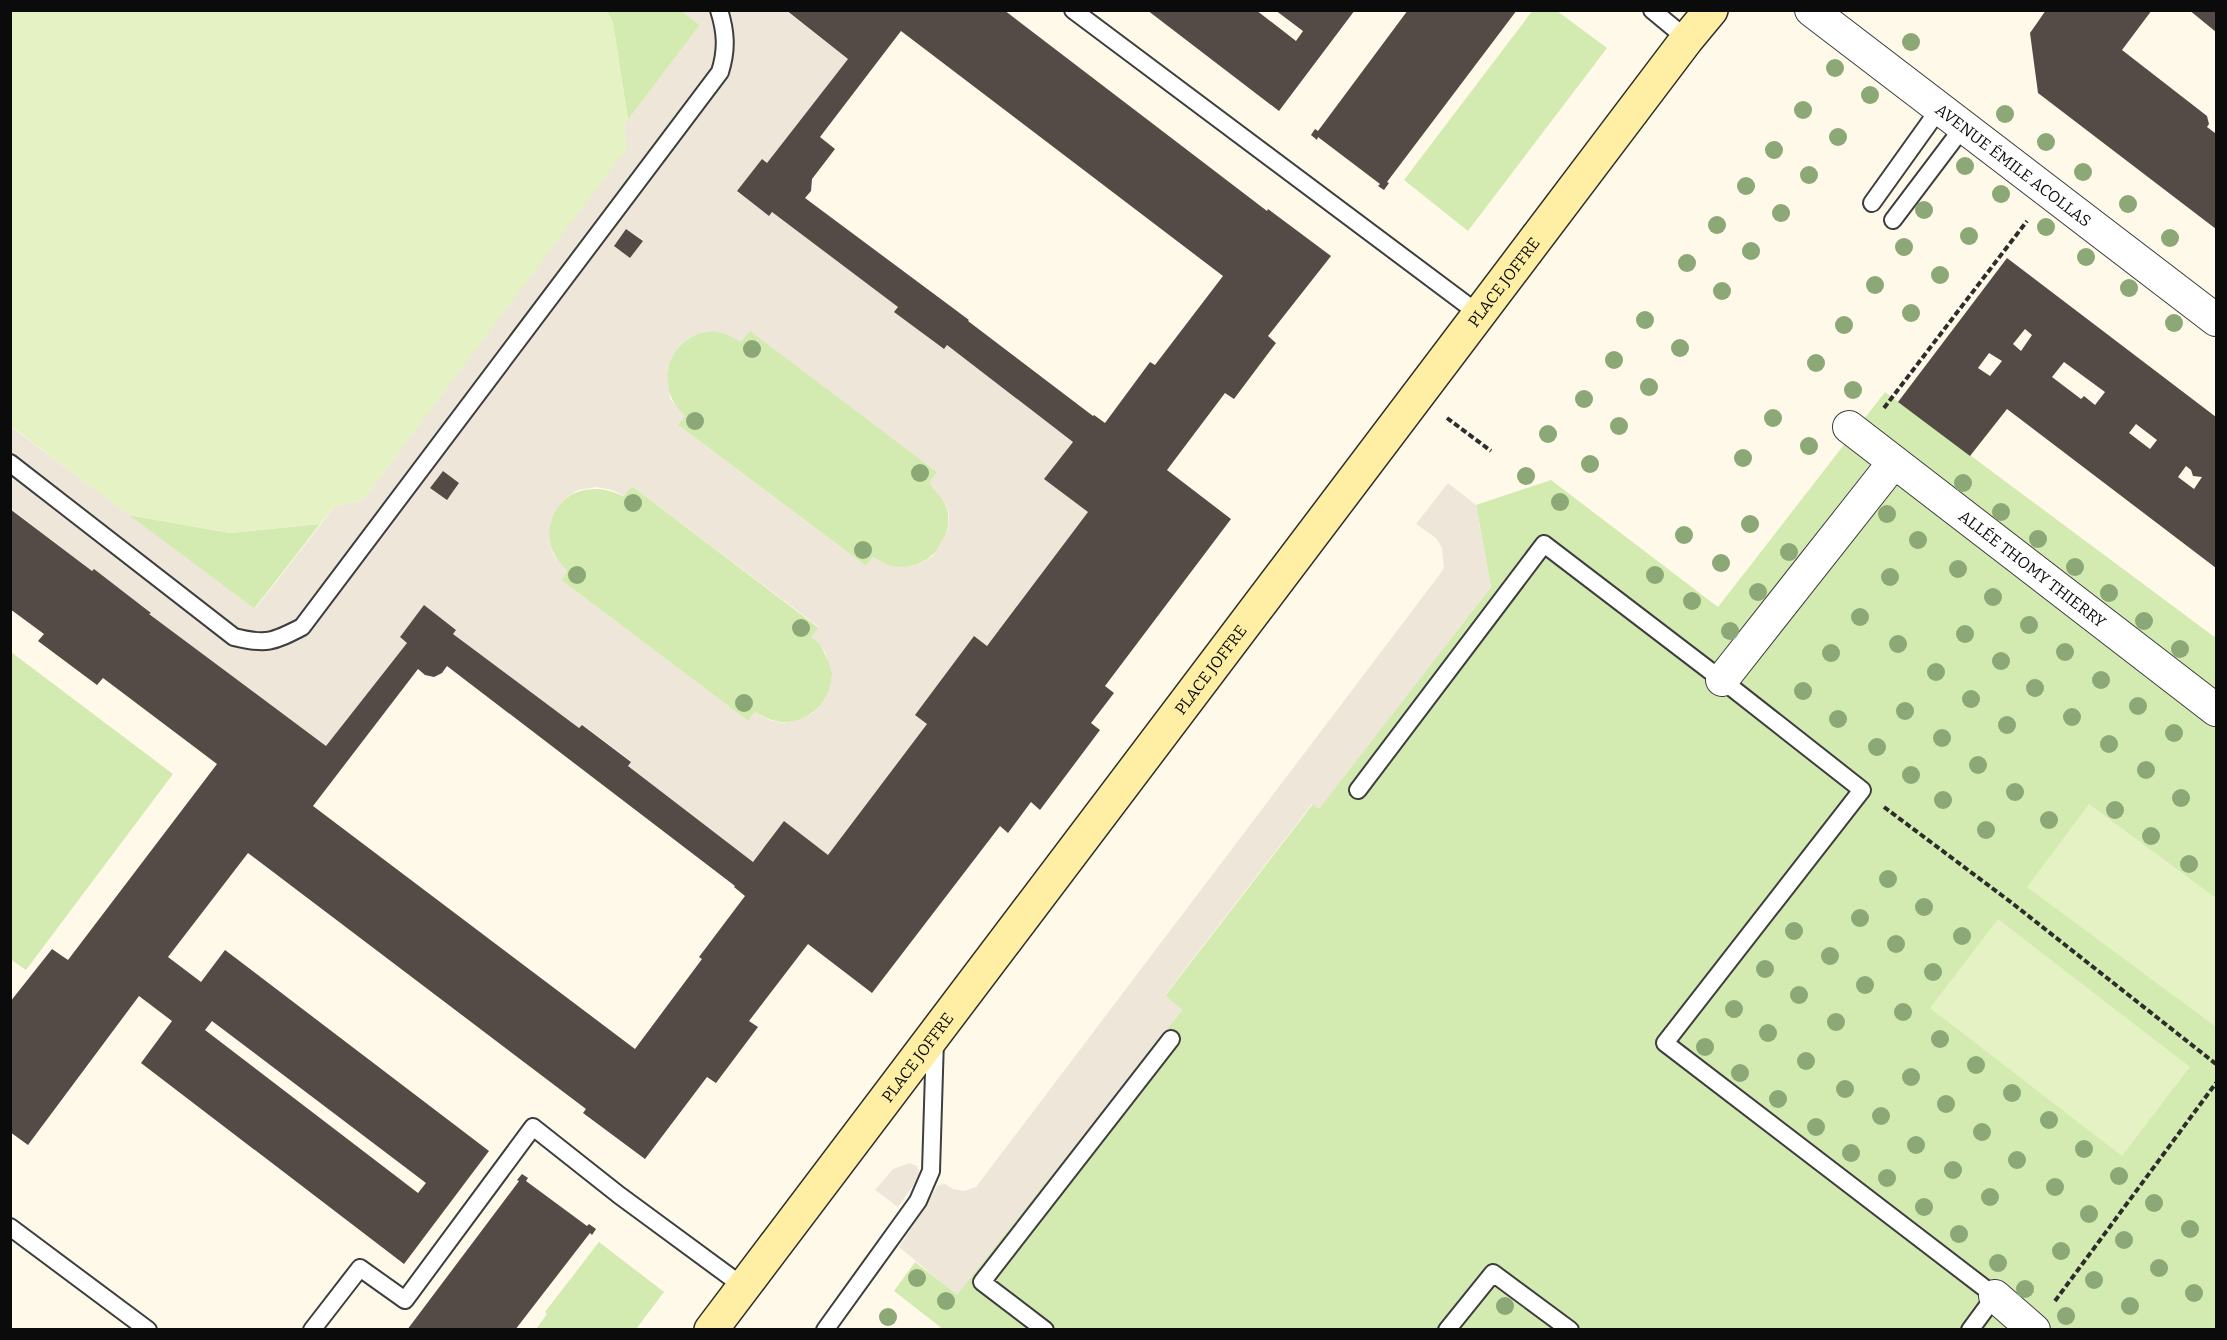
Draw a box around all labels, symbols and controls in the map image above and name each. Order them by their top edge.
street label: AVENUE ÉMILE ACOLLAS [1932,100,2095,231]
street label: PLACE JOFFRE [1464,234,1544,331]
street label: ALLÉE THOMY THIERRY [1955,506,2110,632]
street label: PLACE JOFFRE [1171,621,1251,718]
street label: PLACE JOFFRE [878,1009,958,1106]

